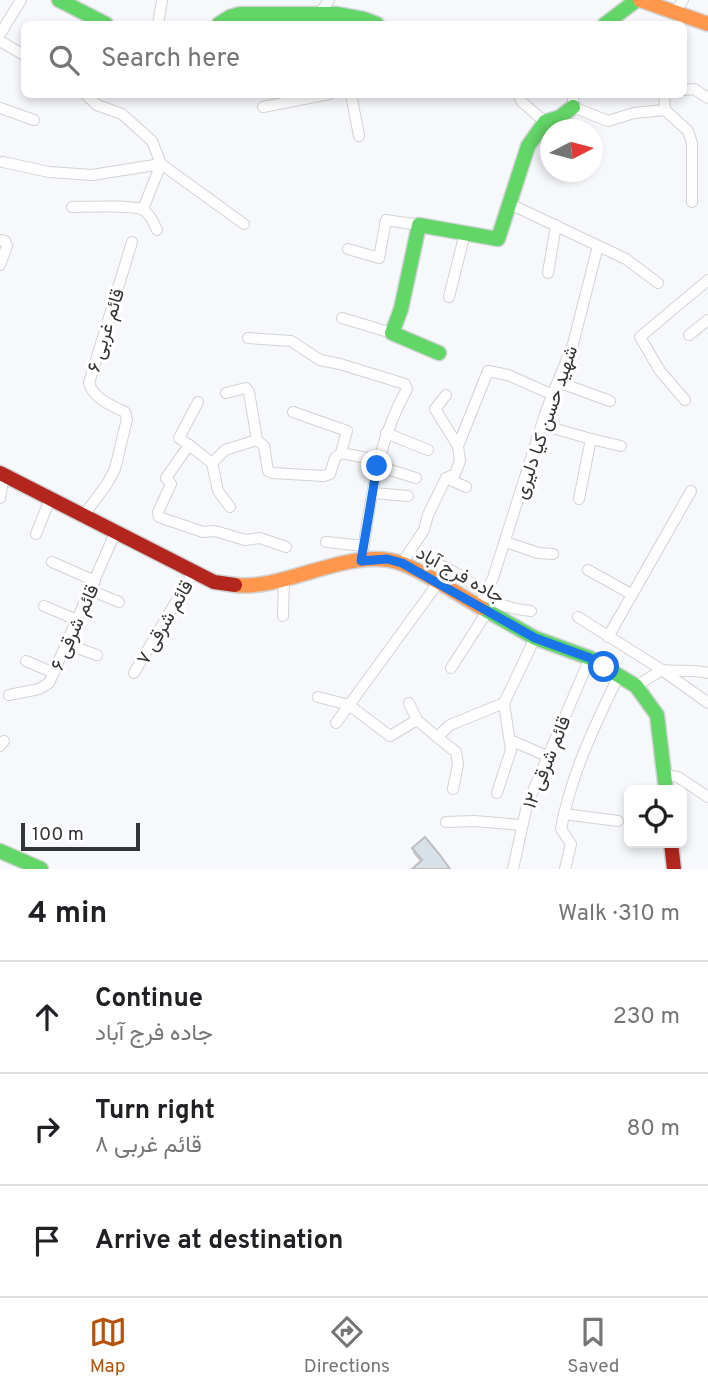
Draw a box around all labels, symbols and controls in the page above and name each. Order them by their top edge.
search box [21,21,687,98]
icon: search [45,41,83,79]
text: Search here [101,43,240,76]
north arrow [540,119,603,182]
street label: قائم غربی ۶ [83,286,131,375]
street label: شهید حسن کیا دلیری [509,343,584,502]
route end [361,450,392,481]
street label: جاده فرج آباد [412,542,508,610]
street label: قائم شرقی ۷ [132,576,200,670]
street label: قائم شرقی ۶ [46,581,105,675]
route start [588,651,619,682]
street label: قائم شرقی ۱۲ [518,713,577,813]
map controls [624,785,687,848]
button: locate [624,785,687,848]
scale bar [21,820,140,852]
text: 100 m [32,823,84,847]
text: 4 min [28,896,107,933]
text: Walk · 310 m [558,900,680,929]
text: Continue [95,983,203,1016]
icon: ahead [28,998,66,1036]
text: 230 m [613,1003,680,1032]
text: جاده فرج آباد [95,1020,213,1049]
text: Turn right [95,1095,215,1128]
icon: right [28,1110,66,1148]
text: 80 m [627,1115,680,1144]
text: قائم غربی ۸ [95,1132,202,1161]
icon: arrive [28,1222,66,1260]
text: Arrive at destination [95,1225,343,1258]
tab: Map [89,1313,127,1379]
tab: Directions [304,1313,390,1379]
tab: Saved [567,1313,619,1379]

